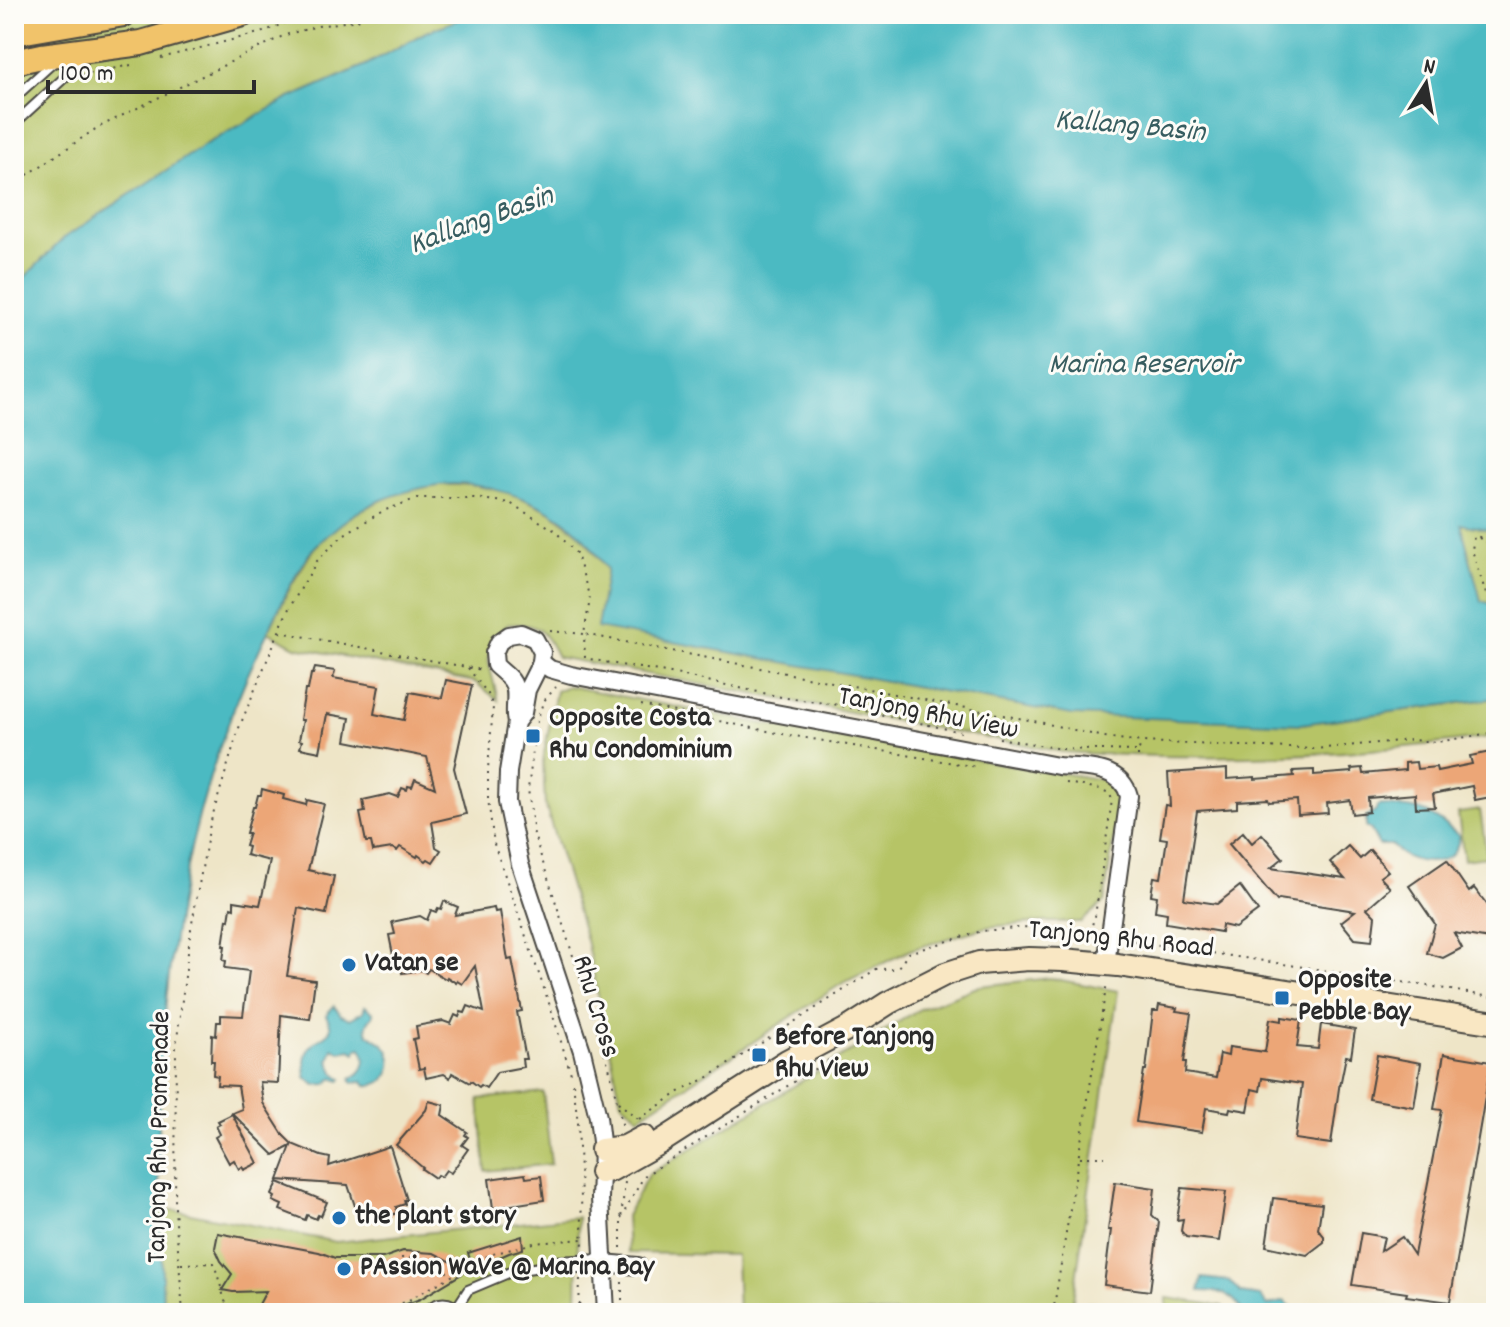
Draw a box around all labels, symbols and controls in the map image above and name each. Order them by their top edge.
scale bar [48,44,254,94]
north arrow [1386,44,1466,124]
text: N [1421,52,1438,84]
text: 100 m [60,58,113,92]
water label: Kallang Basin [1053,100,1208,156]
water label: Kallang Basin [404,176,561,268]
water label: Marina Reservoir [1049,345,1242,388]
street label: Tanjong Rhu View [835,678,1021,752]
place label: Opposite Costa Rhu Condominium [549,700,733,772]
marker: Opposite Costa Rhu Condominium [524,727,542,745]
street label: Tanjong Rhu Road [1026,911,1216,971]
place label: Vatan se [365,945,459,985]
street label: Rhu Cross [559,951,629,1063]
marker: Vatan se [340,956,358,974]
place label: Opposite Pebble Bay [1298,962,1412,1034]
marker: Opposite Pebble Bay [1273,989,1291,1007]
street label: Tanjong Rhu Promenade [139,1011,183,1263]
place label: Before Tanjong Rhu View [775,1019,934,1091]
marker: Before Tanjong Rhu View [750,1046,768,1064]
place label: the plant story [355,1198,517,1238]
marker: the plant story [330,1209,348,1227]
place label: PAssion WaVe @ Marina Bay [360,1249,656,1289]
marker: PAssion WaVe @ Marina Bay [335,1260,353,1278]

